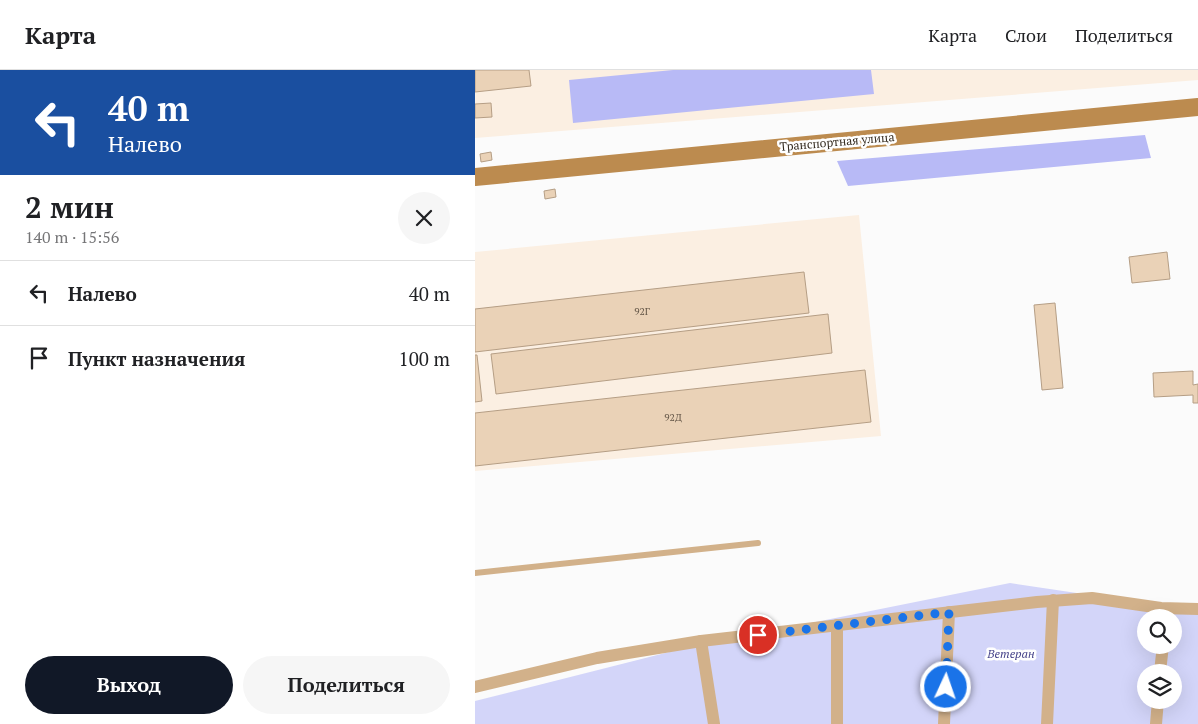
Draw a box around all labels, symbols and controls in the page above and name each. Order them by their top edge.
text: Карта [25,19,96,51]
text: Карта [928,23,977,47]
text: Слои [1005,23,1047,47]
text: Поделиться [1075,23,1173,47]
text: 40 m [108,85,189,131]
icon: left [25,90,90,155]
text: Налево [108,129,182,158]
street label: Транспортная улица [779,129,895,154]
text: 2 мин [25,187,114,227]
button: close [398,192,450,244]
text: 140 m · 15:56 [25,226,119,248]
icon: left [25,279,53,307]
text: Налево [68,281,137,306]
text: 40 m [409,281,450,306]
house number: 92Г [634,305,650,318]
icon: arrive [25,344,53,372]
text: Пункт назначения [68,346,245,371]
text: 100 m [399,346,450,371]
house number: 92Д [664,411,682,424]
map controls [1137,609,1182,709]
button: search [1137,609,1182,654]
pin [737,614,779,656]
icon: arrive [744,621,772,649]
park label: Ветеран [986,646,1035,661]
button: Выход [25,656,233,714]
button: Поделиться [243,656,450,714]
position arrow [919,660,971,712]
button: layers [1137,664,1182,709]

